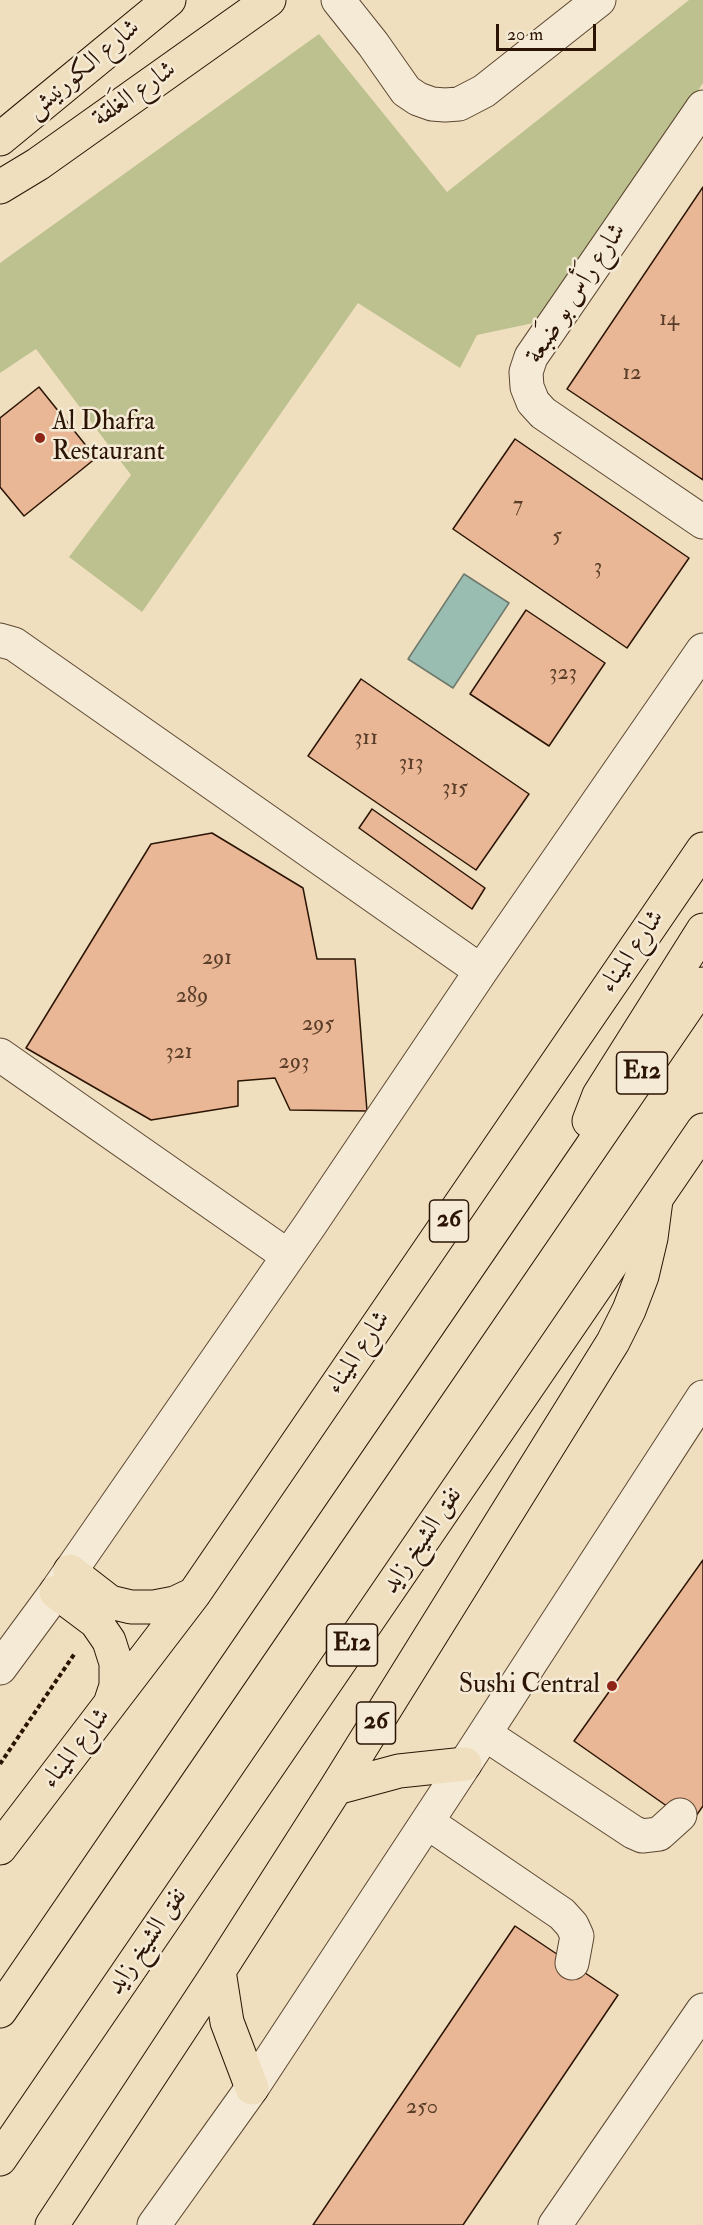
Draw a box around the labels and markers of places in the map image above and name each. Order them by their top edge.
place label: Al Dhafra Restaurant [52,407,165,468]
marker: Al Dhafra Restaurant [33,431,47,445]
place label: Sushi Central [459,1670,600,1702]
marker: Sushi Central [605,1679,619,1693]

